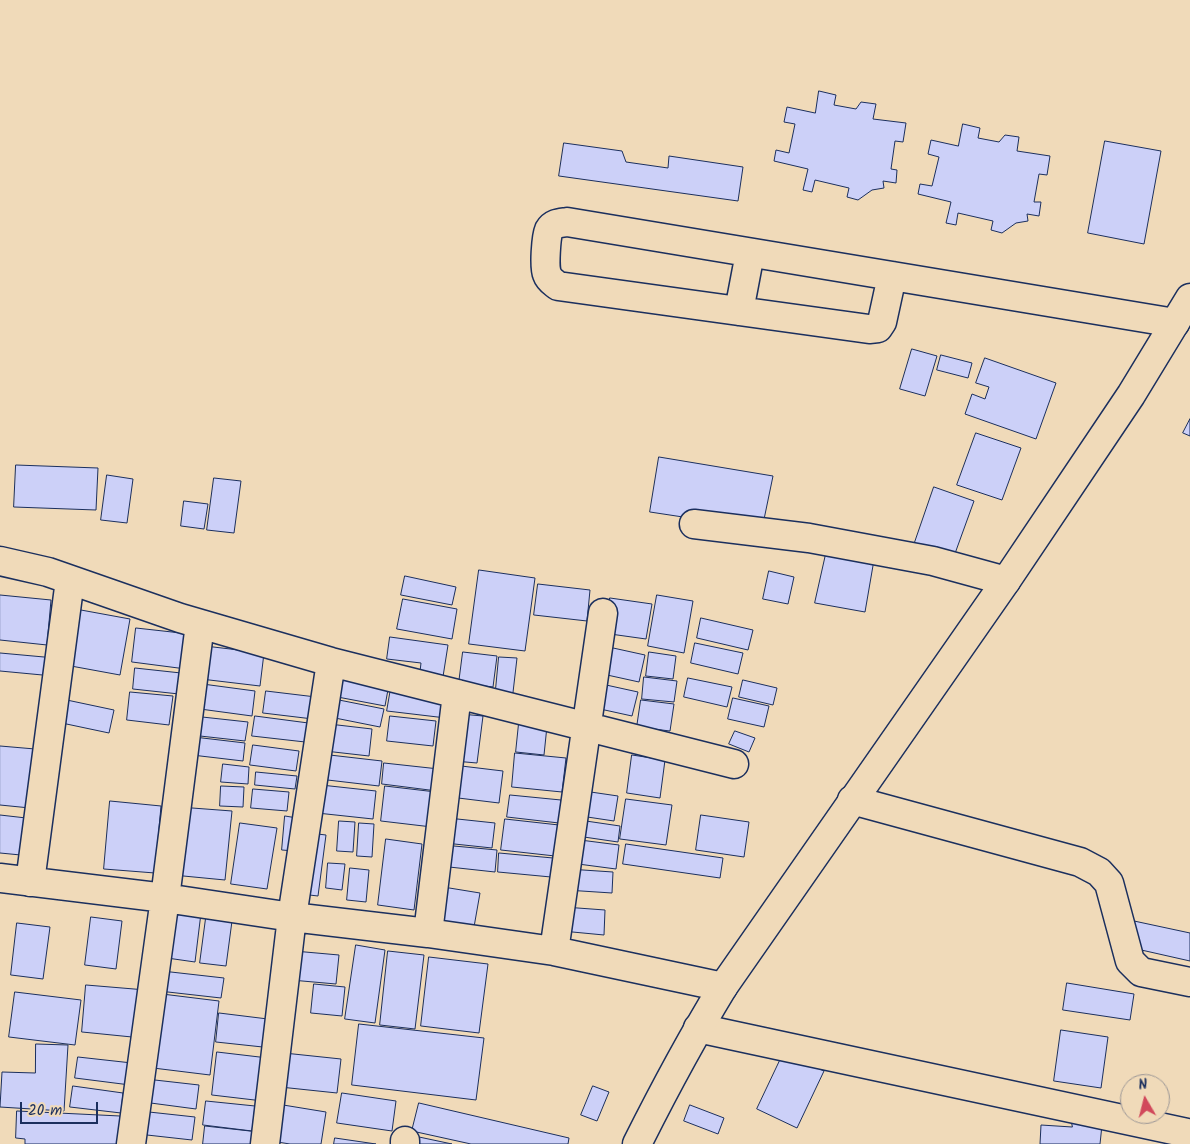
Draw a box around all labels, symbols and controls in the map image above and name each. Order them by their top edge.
north arrow [1120,1074,1170,1124]
text: N [1137,1074,1149,1097]
scale bar [22,1092,100,1124]
text: 20 m [28,1099,62,1123]

